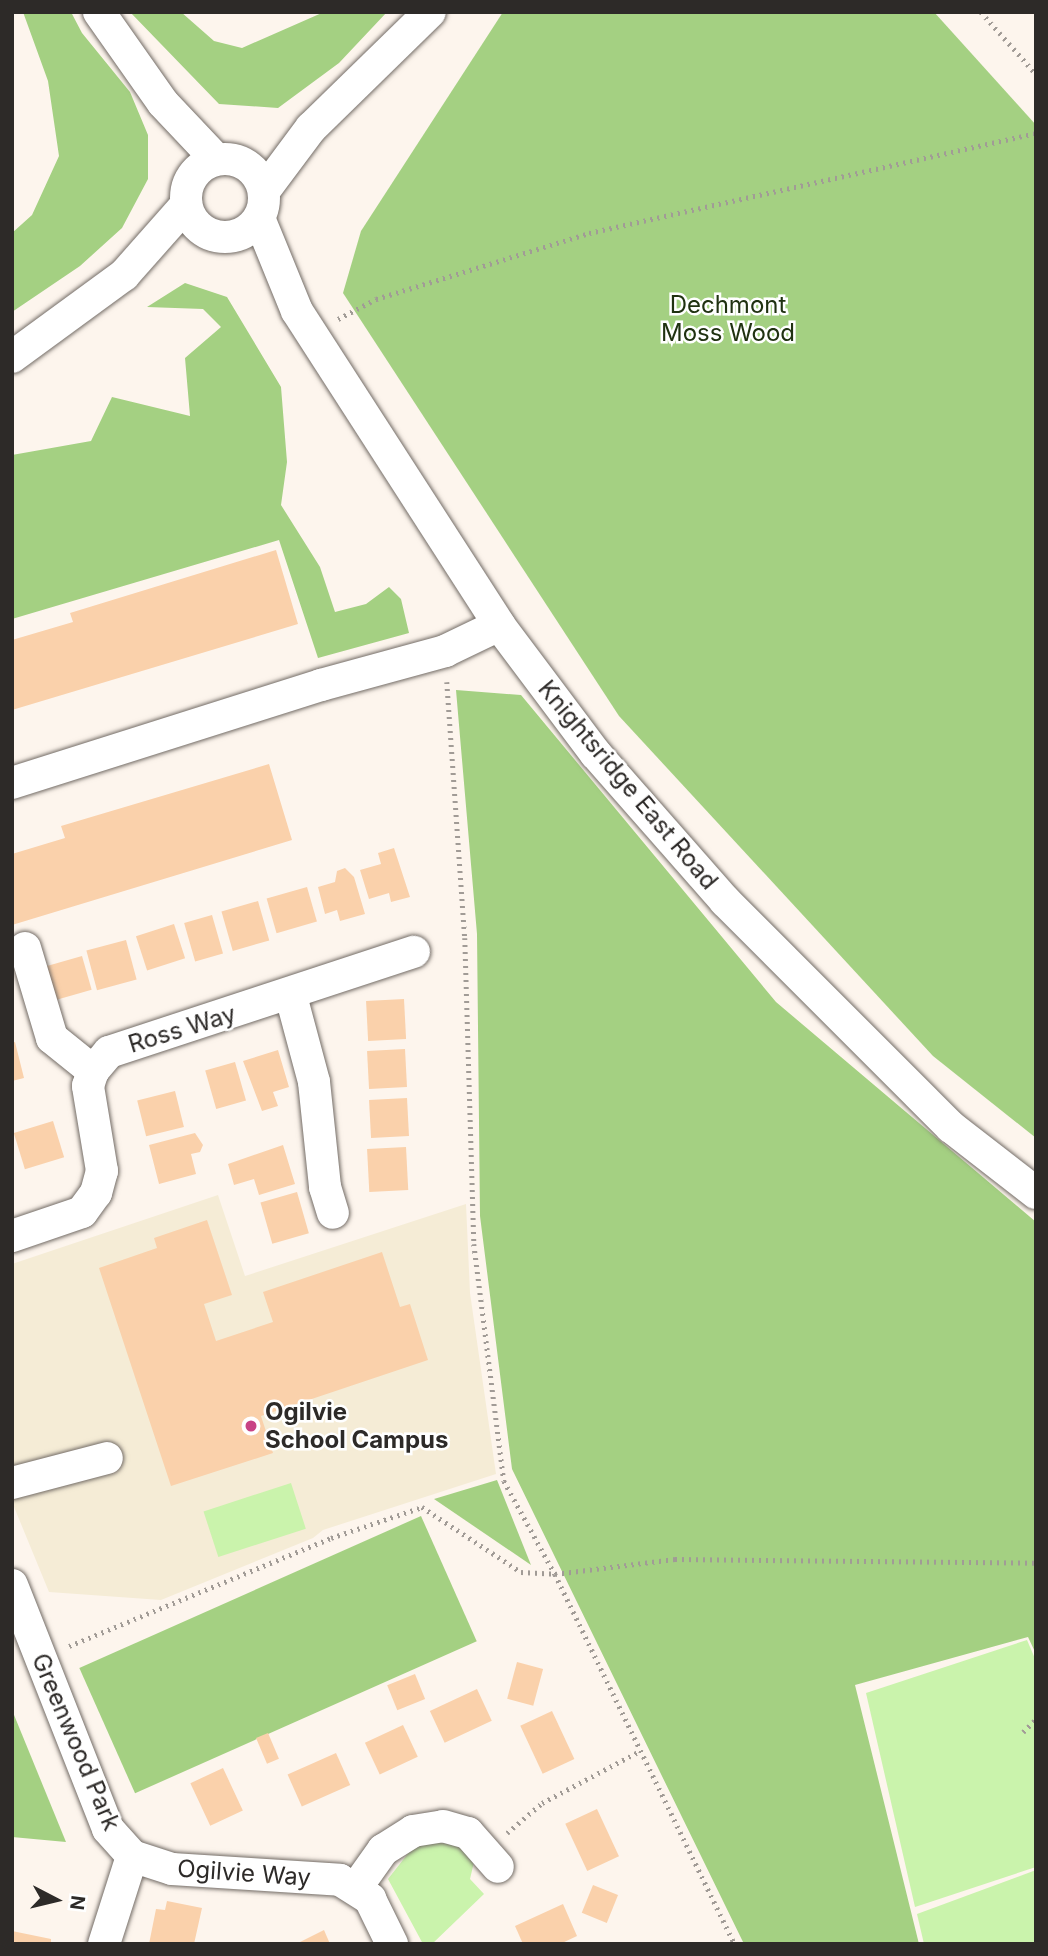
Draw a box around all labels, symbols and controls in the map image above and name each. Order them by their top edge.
park label: Dechmont Moss Wood [661,291,795,347]
street label: Knightsridge East Road [532,675,724,895]
street label: Ross Way [125,999,239,1059]
place label: Ogilvie School Campus [265,1398,449,1454]
marker: Ogilvie School Campus [243,1418,259,1434]
street label: Greenwood Park [26,1649,126,1835]
street label: Ogilvie Way [176,1854,312,1892]
north arrow [21,1865,91,1935]
text: N [65,1894,90,1911]

